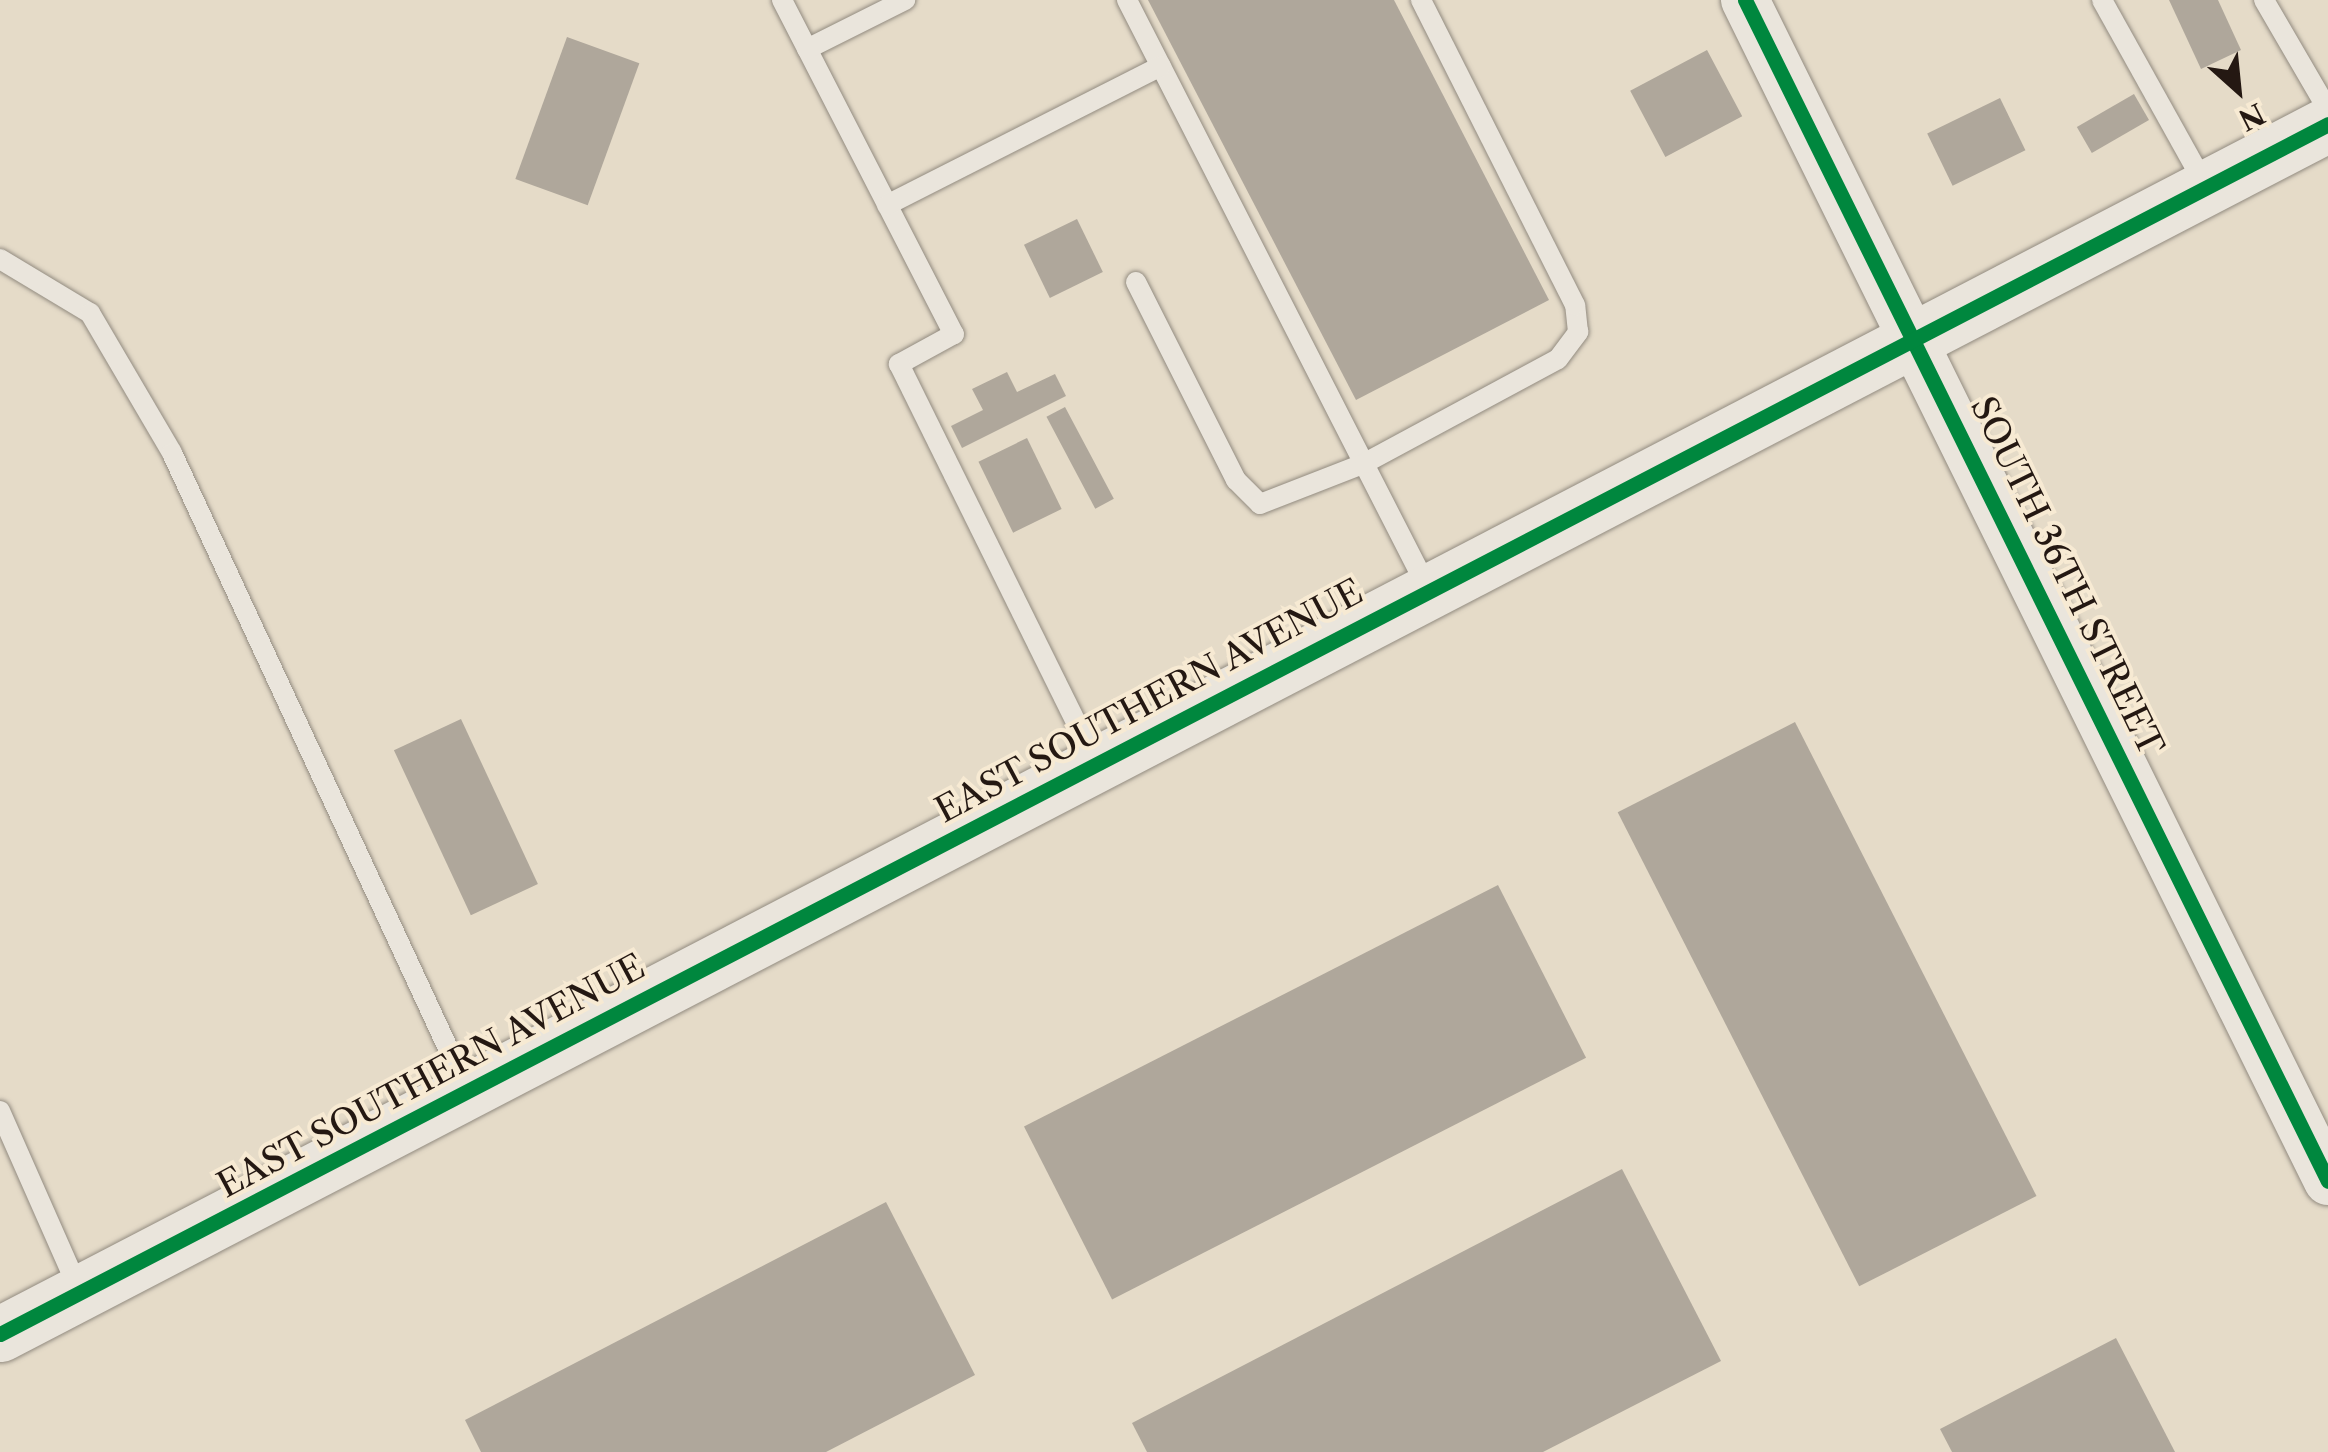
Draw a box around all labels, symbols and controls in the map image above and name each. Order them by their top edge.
north arrow [2188,40,2288,140]
text: N [2233,96,2270,137]
street label: SOUTH 36TH STREET [1962,390,2172,762]
street label: EAST SOUTHERN AVENUE [927,570,1371,832]
street label: EAST SOUTHERN AVENUE [209,945,653,1207]

